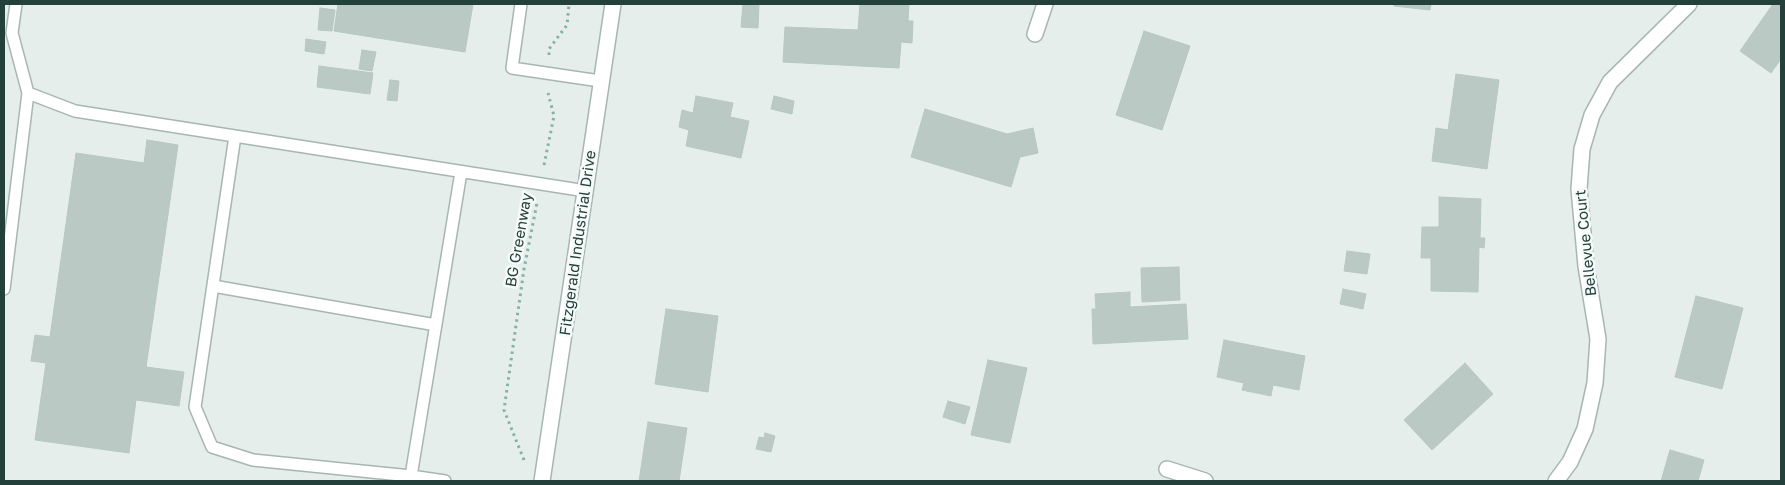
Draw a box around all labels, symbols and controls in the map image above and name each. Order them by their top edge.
street label: Fitzgerald Industrial Drive [556,149,600,337]
street label: Bellevue Court [1571,189,1601,297]
street label: BG Greenway [502,191,536,289]

